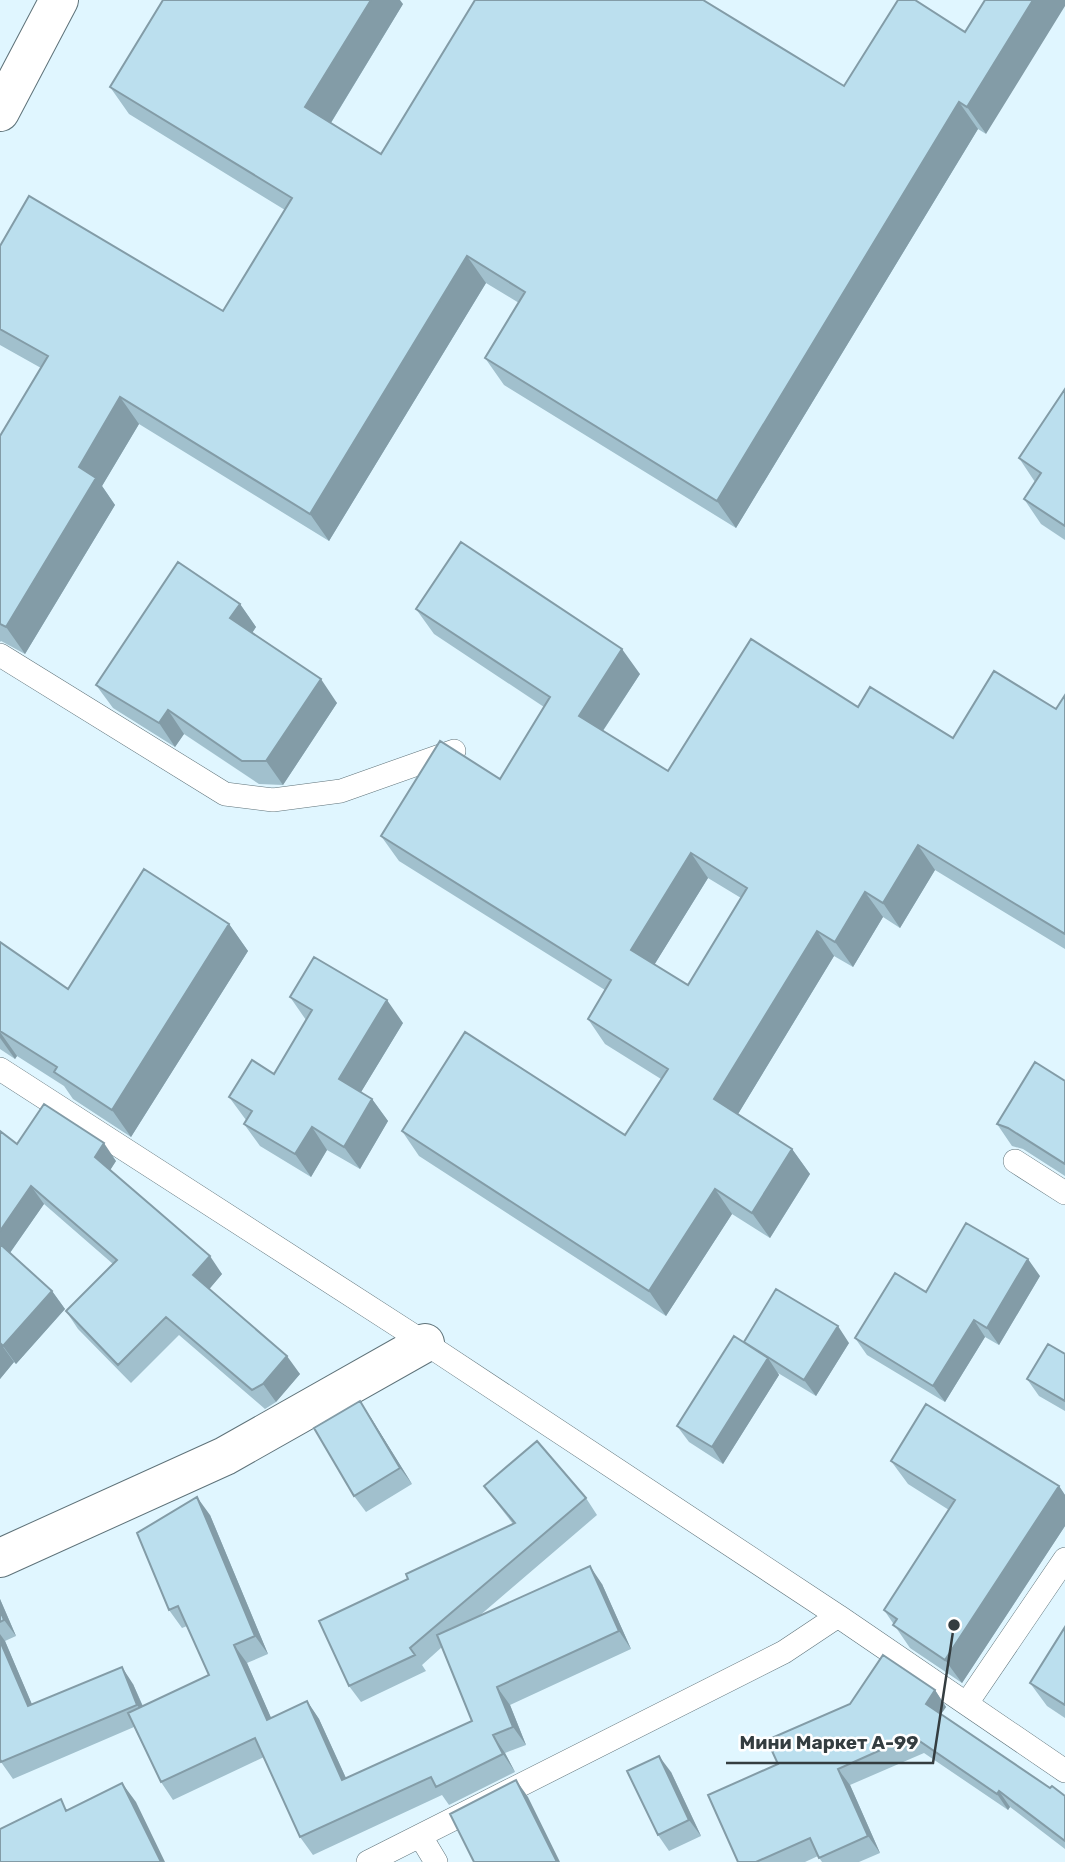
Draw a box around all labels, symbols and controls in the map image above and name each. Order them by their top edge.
callout: Мини Маркет А-99 [726,1723,933,1763]
text: Мини Маркет А-99 [740,1731,918,1754]

